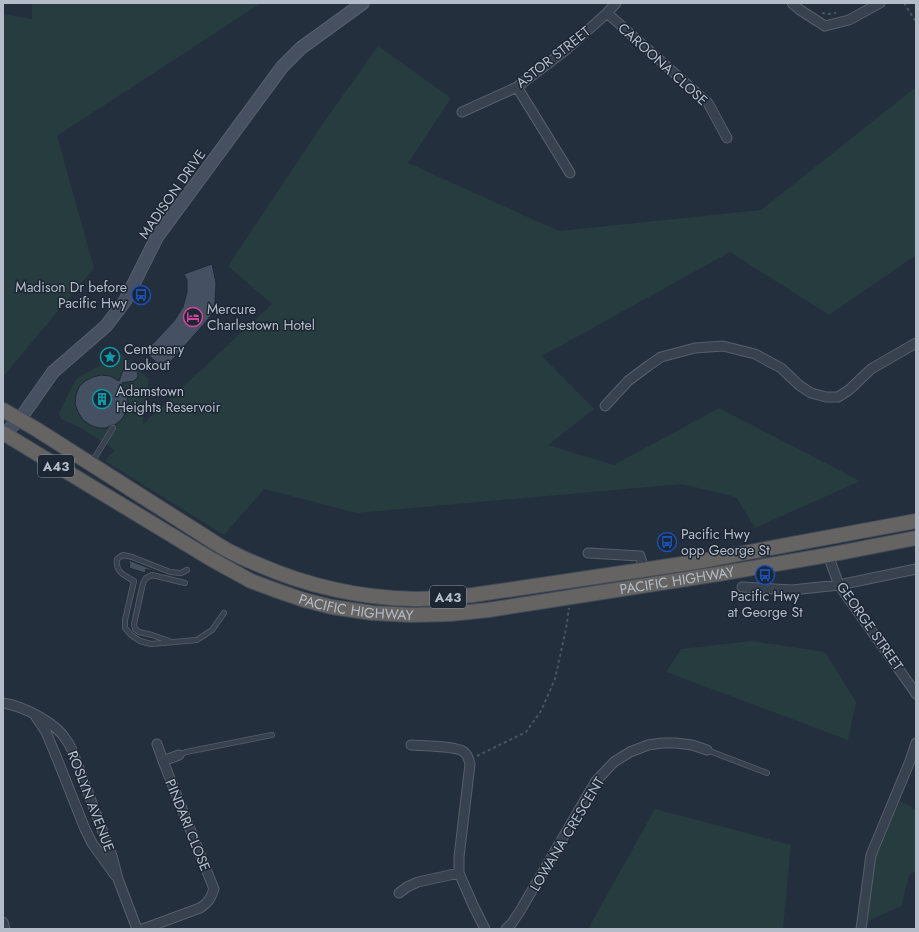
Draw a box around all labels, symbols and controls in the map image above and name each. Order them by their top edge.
street label: CAROONA CLOSE [614,18,712,110]
street label: ASTOR STREET [511,21,595,93]
street label: MADISON DRIVE [134,145,210,243]
place label: Madison Dr before Pacific Hwy [15,277,128,313]
bus stop icon: Madison Dr before Pacific Hwy [130,284,152,306]
place label: Mercure Charlestown Hotel [207,299,315,335]
hotel icon: Mercure Charlestown Hotel [182,306,204,328]
place label: Centenary Lookout [124,339,185,375]
place icon: Centenary Lookout [99,346,121,368]
place label: Adamstown Heights Reservoir [116,381,221,417]
building icon: Adamstown Heights Reservoir [91,388,113,410]
road number: A43 [38,455,74,477]
place label: Pacific Hwy opp George St [681,524,770,560]
bus stop icon: Pacific Hwy opp George St [656,531,678,553]
street label: PACIFIC HIGHWAY [618,561,736,599]
bus stop icon: Pacific Hwy at George St [754,564,776,586]
street label: GEORGE STREET [832,578,908,675]
road number: A43 [430,586,466,608]
place label: Pacific Hwy at George St [727,586,803,622]
street label: PACIFIC HIGHWAY [296,589,414,625]
street label: ROSLYN AVENUE [63,748,119,854]
street label: LOWANA CRESCENT [525,773,609,895]
street label: PINDARI CLOSE [160,776,216,874]

